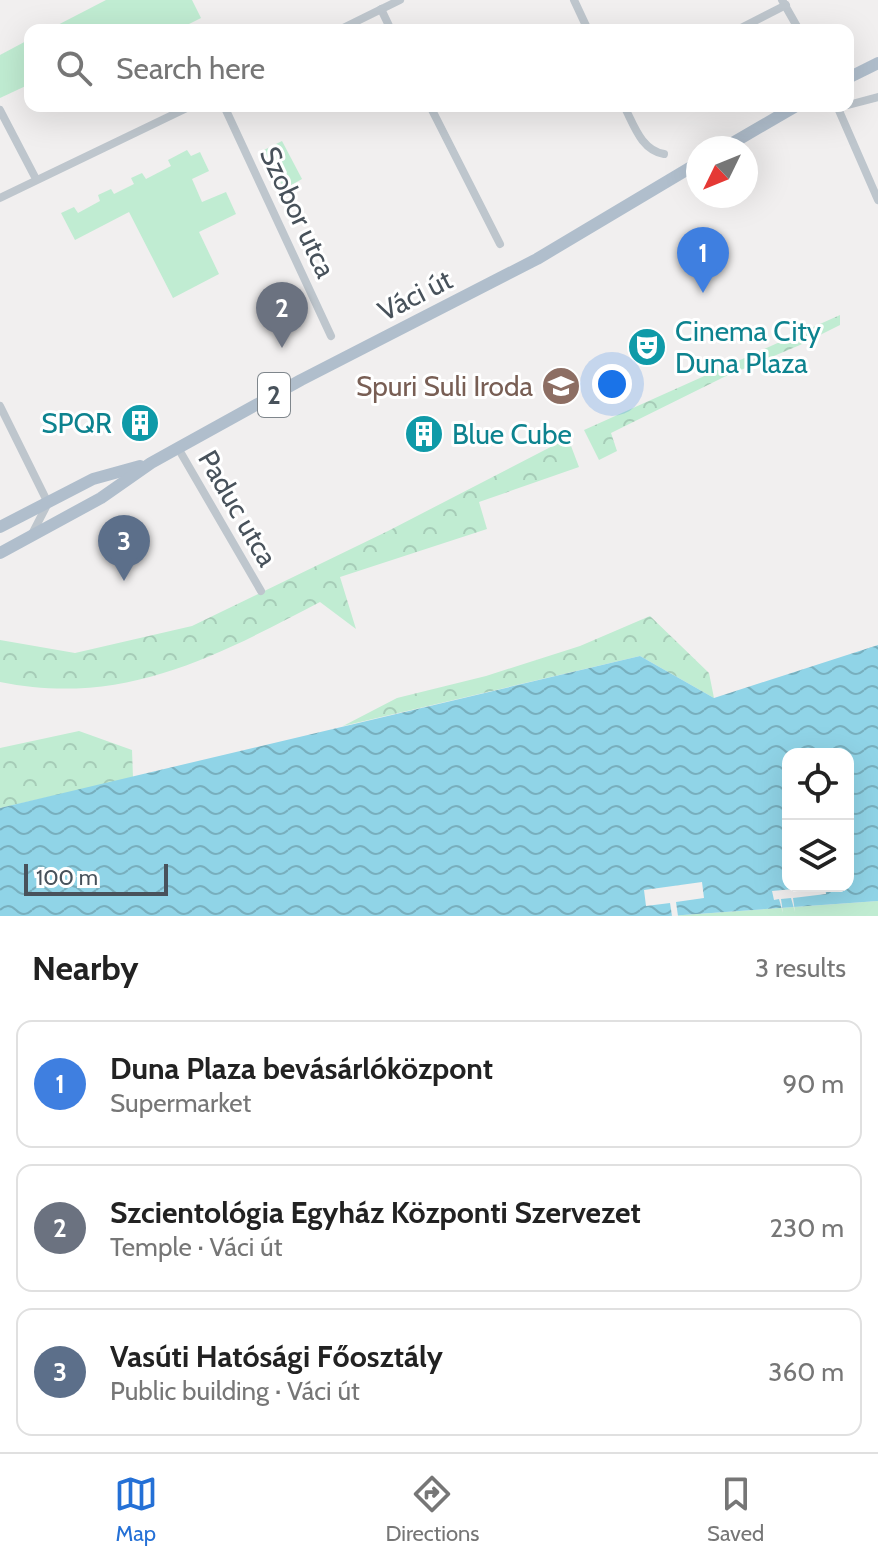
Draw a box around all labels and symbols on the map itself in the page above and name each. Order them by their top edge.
north arrow [686,136,758,208]
street label: Szobor utca [253,141,343,283]
pin: 1 [677,227,729,293]
street label: Váci út [372,262,458,328]
pin: 2 [256,282,308,348]
place label: Cinema City Duna Plaza [675,314,821,380]
theatre icon: Cinema City Duna Plaza [626,326,668,368]
your location [592,364,632,404]
school or university icon: Spuri Suli Iroda [540,365,582,407]
place label: Spuri Suli Iroda [356,369,534,403]
road number: 2 [258,373,290,417]
building icon: SPQR [119,402,161,444]
place label: SPQR [41,406,112,440]
building icon: Blue Cube [403,413,445,455]
place label: Blue Cube [452,417,572,451]
street label: Paduc utca [191,444,285,573]
pin: 3 [98,515,150,581]
scale bar [24,860,168,896]

